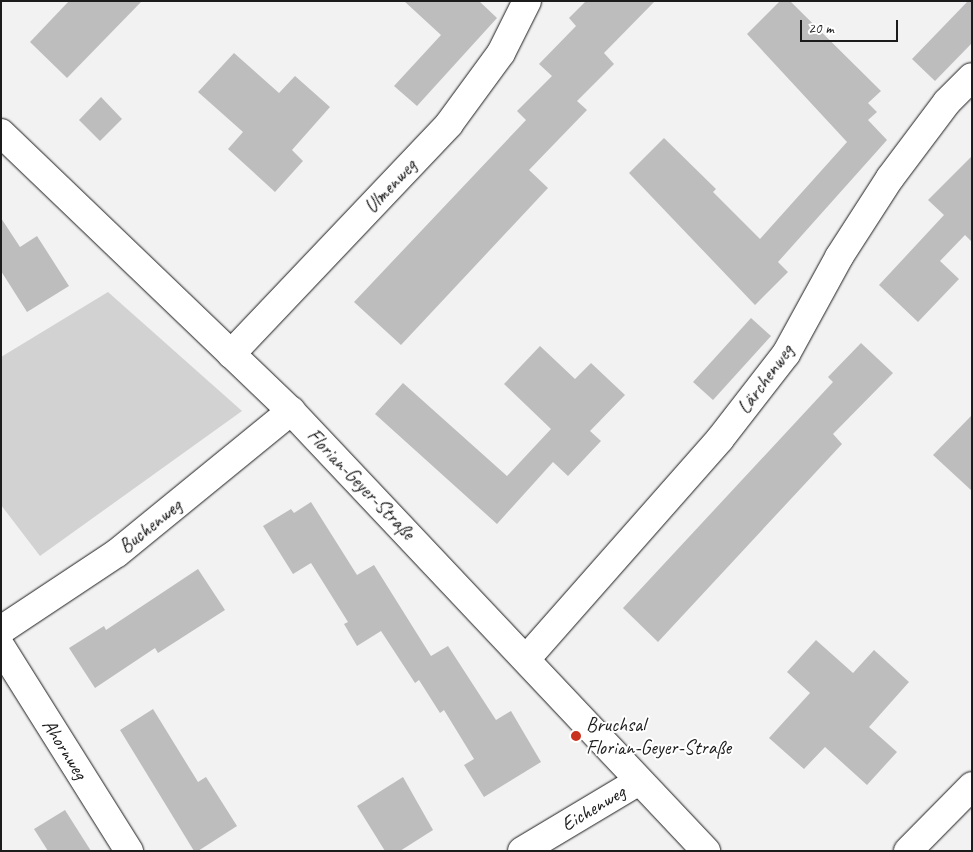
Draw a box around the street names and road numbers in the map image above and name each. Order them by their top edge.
street label: Ulmenweg [359,154,421,218]
street label: Lärchenweg [732,340,798,418]
street label: Florian-Geyer-Straße [302,424,420,544]
street label: Buchenweg [114,494,186,558]
street label: Ahornweg [37,714,93,784]
street label: Eichenweg [557,780,629,836]

